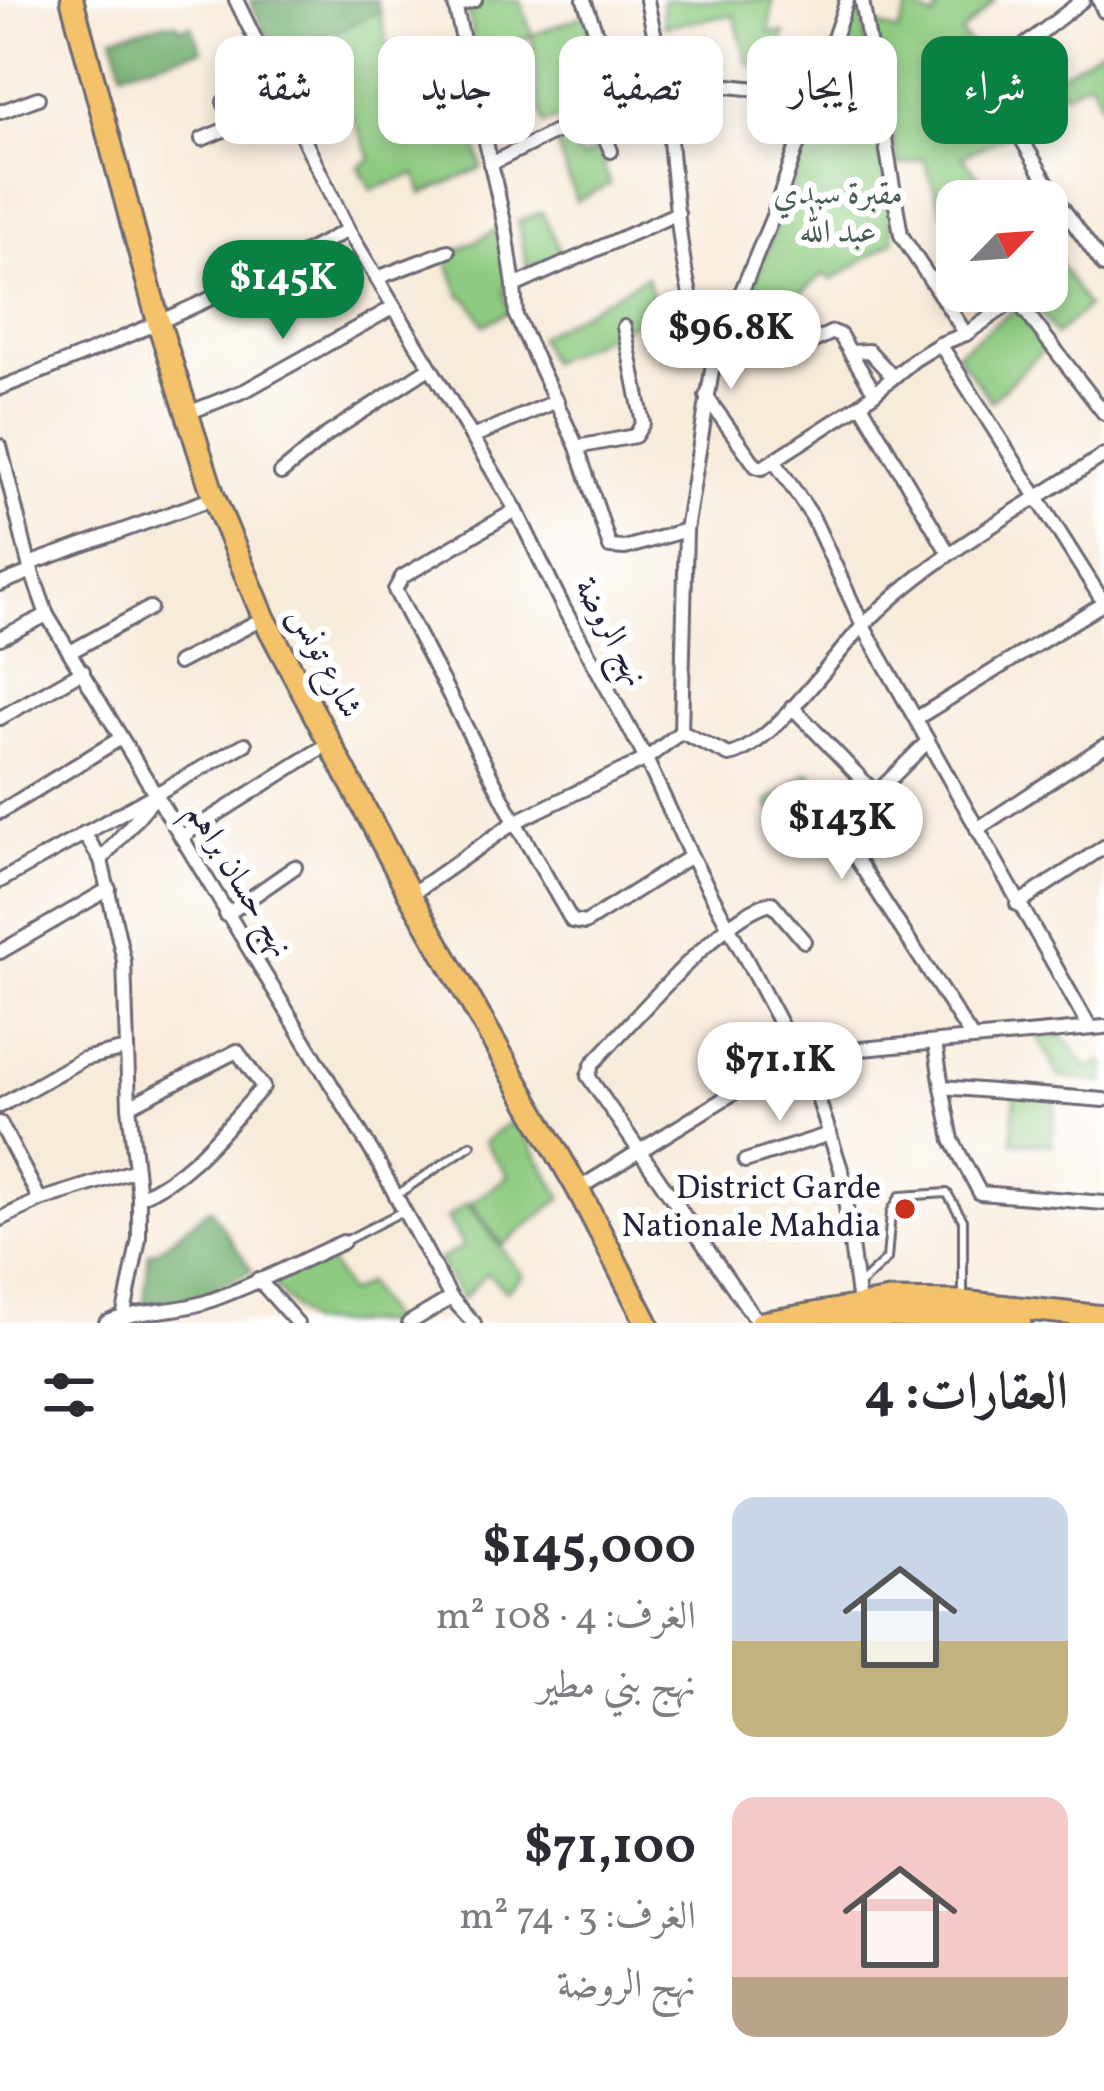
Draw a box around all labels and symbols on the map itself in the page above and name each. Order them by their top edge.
park label: مقبرة سيدي عبد الله [773,173,903,257]
north arrow [936,180,1068,312]
pin: $145K [199,240,367,342]
pin: $96.8K [633,290,829,392]
street label: نهج الروضة [558,570,657,697]
street label: شارع تونس [274,599,372,728]
pin: $143K [758,780,926,882]
street label: نهج حسان براهم [169,795,302,970]
pin: $71.1K [682,1022,878,1124]
place label: District Garde Nationale Mahdia [621,1167,881,1251]
marker: District Garde Nationale Mahdia [892,1196,918,1222]

